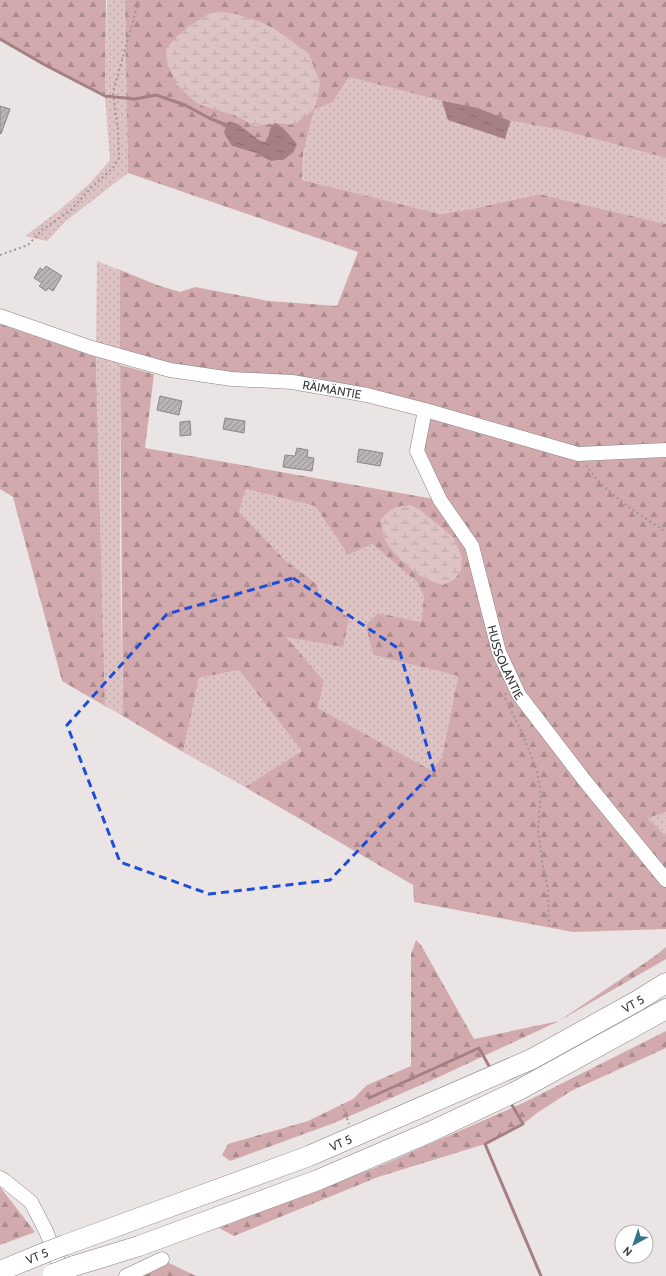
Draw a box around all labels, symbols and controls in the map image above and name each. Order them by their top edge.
street label: RÄIMÄNTIE [302,377,363,401]
street label: HUSSOLANTIE [485,623,527,703]
street label: VT 5 [619,991,647,1015]
street label: VT 5 [327,1131,354,1154]
north arrow [614,1224,654,1264]
text: N [620,1244,635,1260]
street label: VT 5 [24,1245,50,1267]

